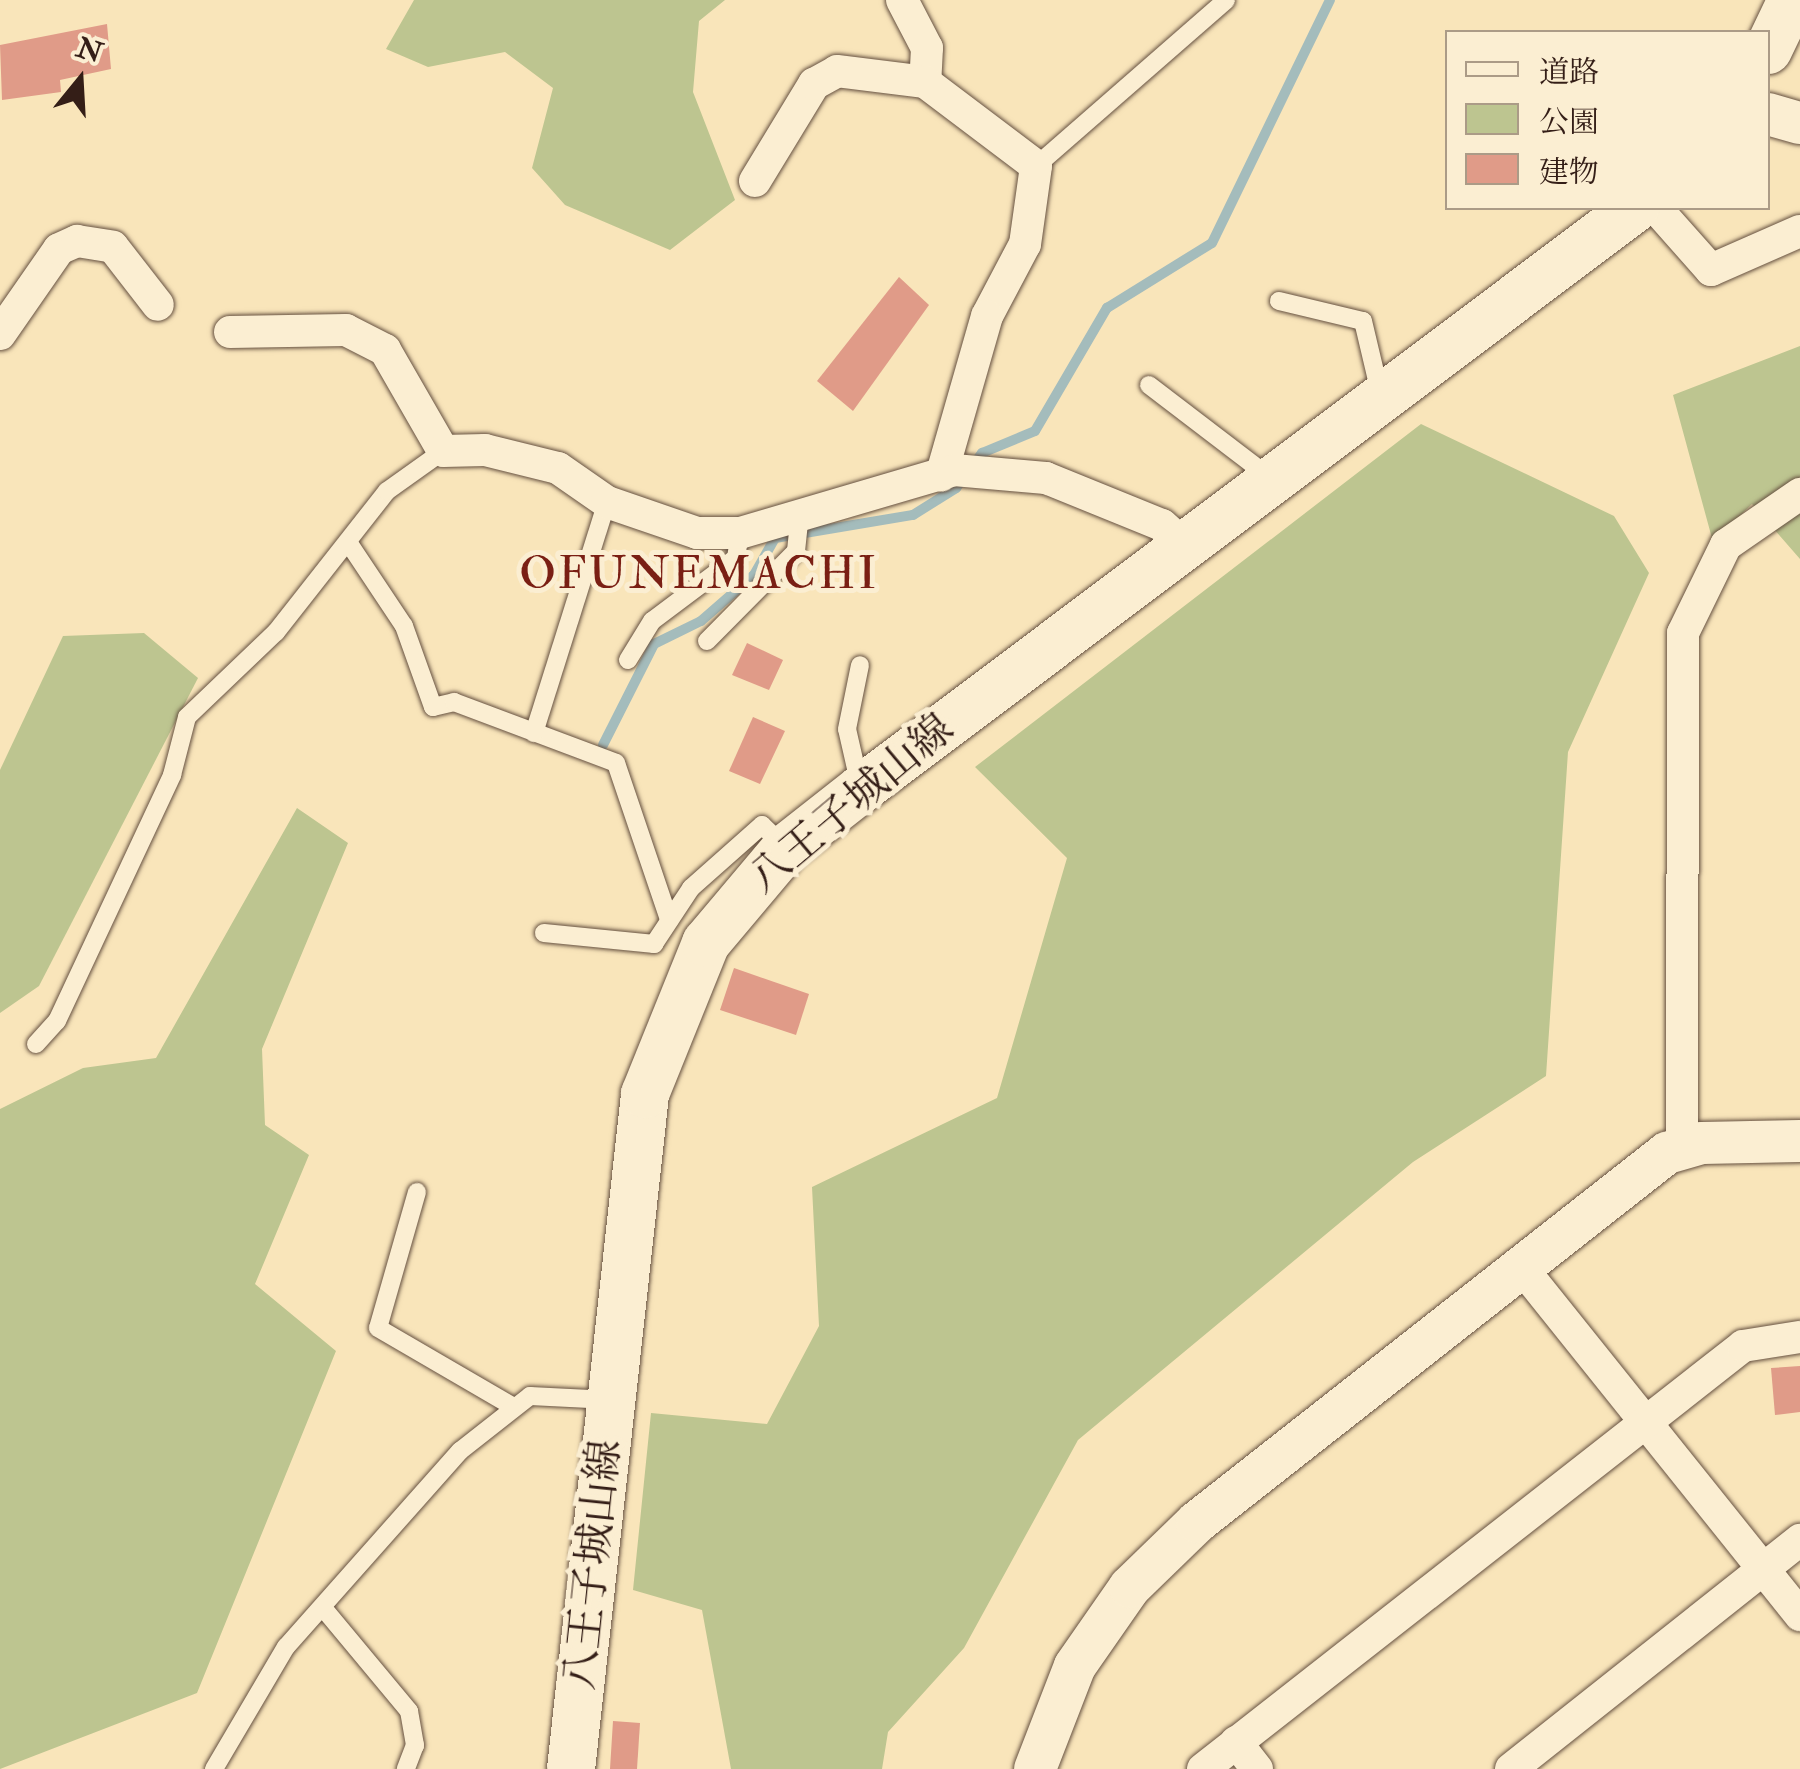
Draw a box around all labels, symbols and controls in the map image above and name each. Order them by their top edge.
north arrow [30,30,130,130]
text: N [72,30,107,72]
legend [1445,30,1770,210]
text: 道路 [1539,54,1599,91]
text: 公園 [1539,104,1599,141]
text: 建物 [1539,154,1599,191]
district label: OFUNEMACHI [519,548,879,602]
street label: 八王子城山線 [738,704,964,904]
street label: 八王子城山線 [555,1437,631,1693]

